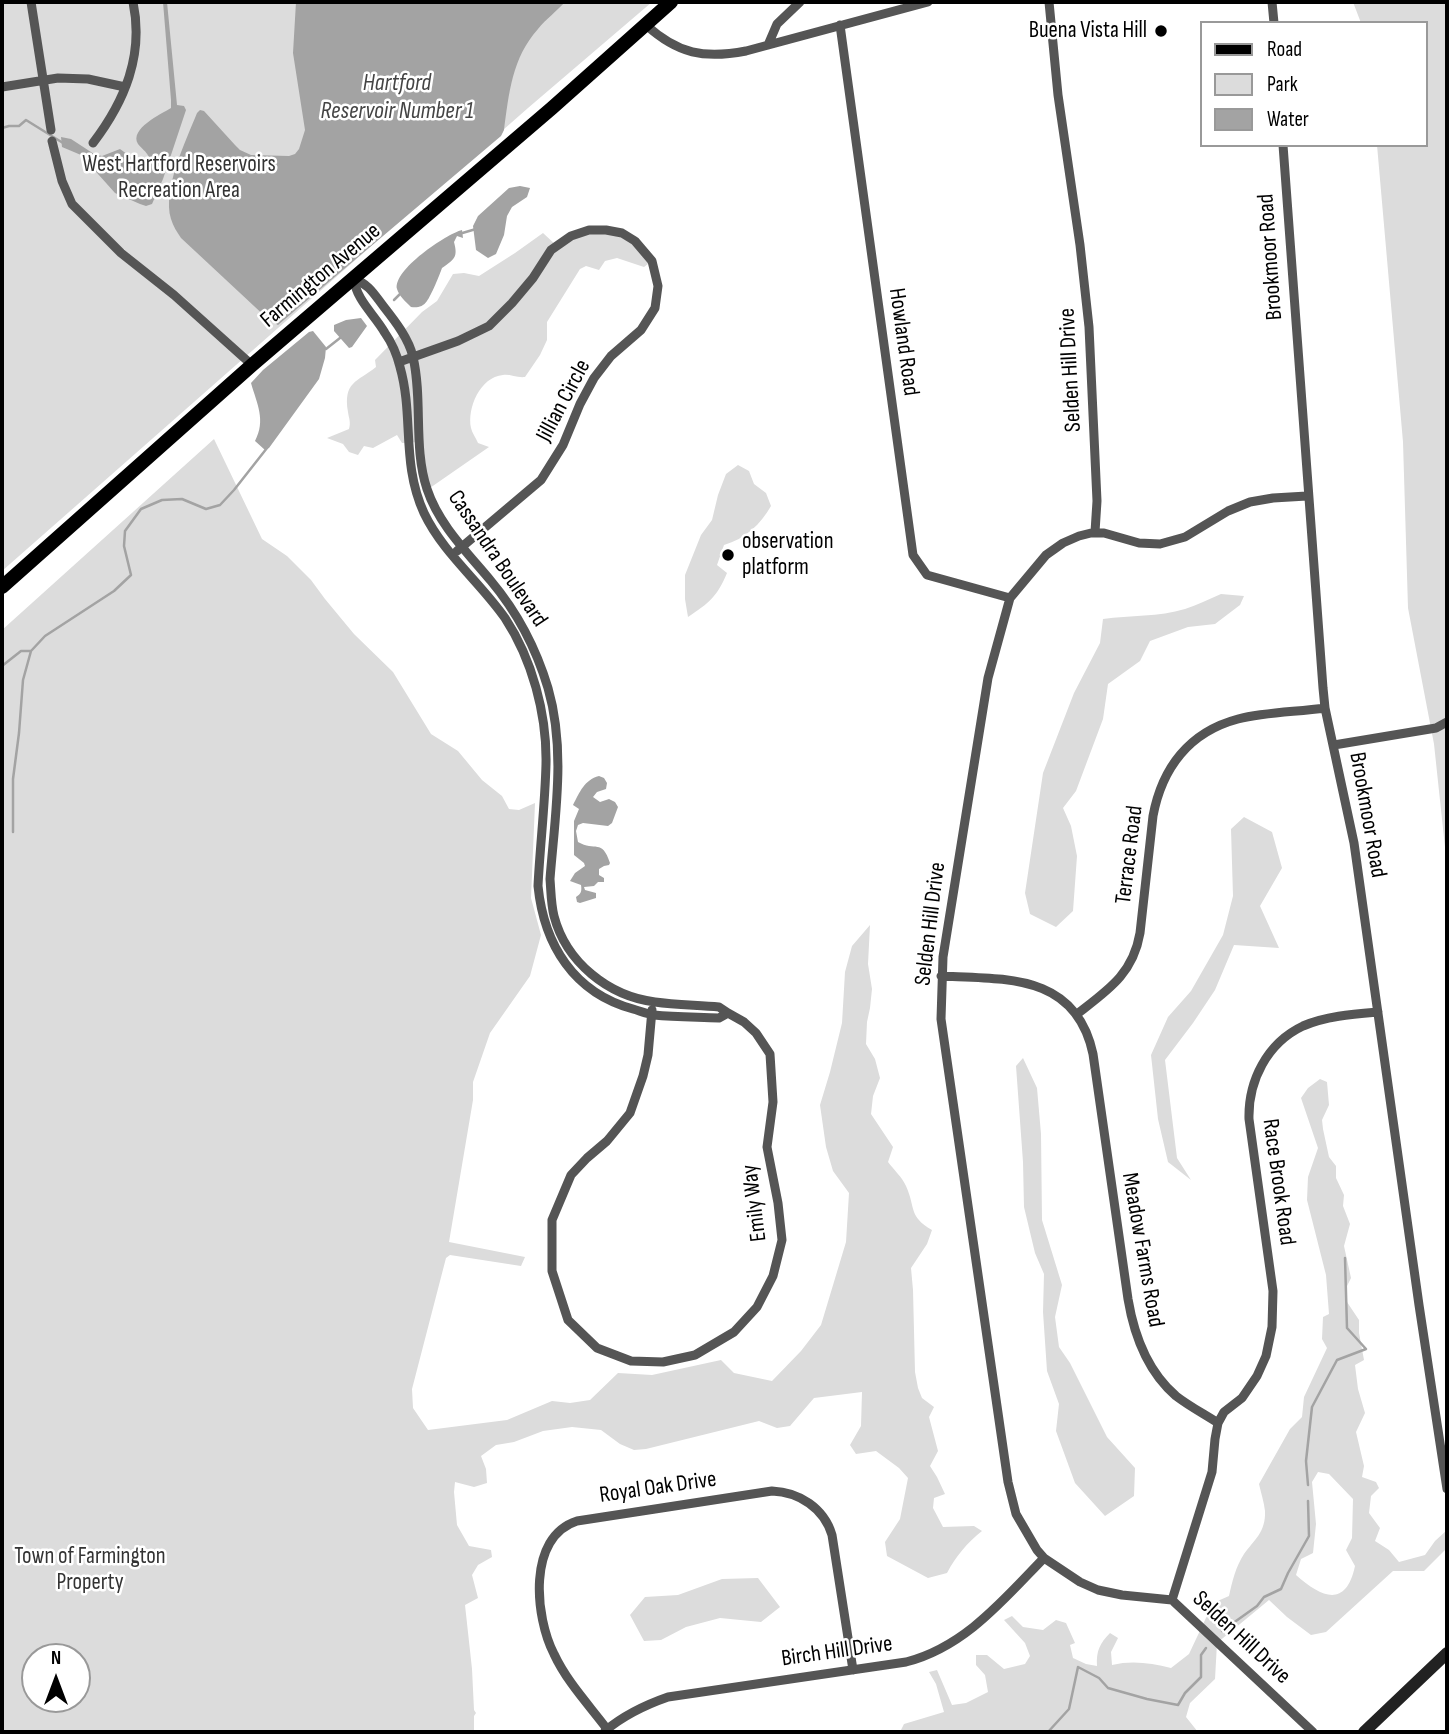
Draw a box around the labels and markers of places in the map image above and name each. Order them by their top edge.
place label: Buena Vista Hill [1029,17,1147,45]
marker: Buena Vista Hill [1153,23,1169,39]
place label: observation platform [742,528,833,582]
marker: observation platform [720,547,736,563]

